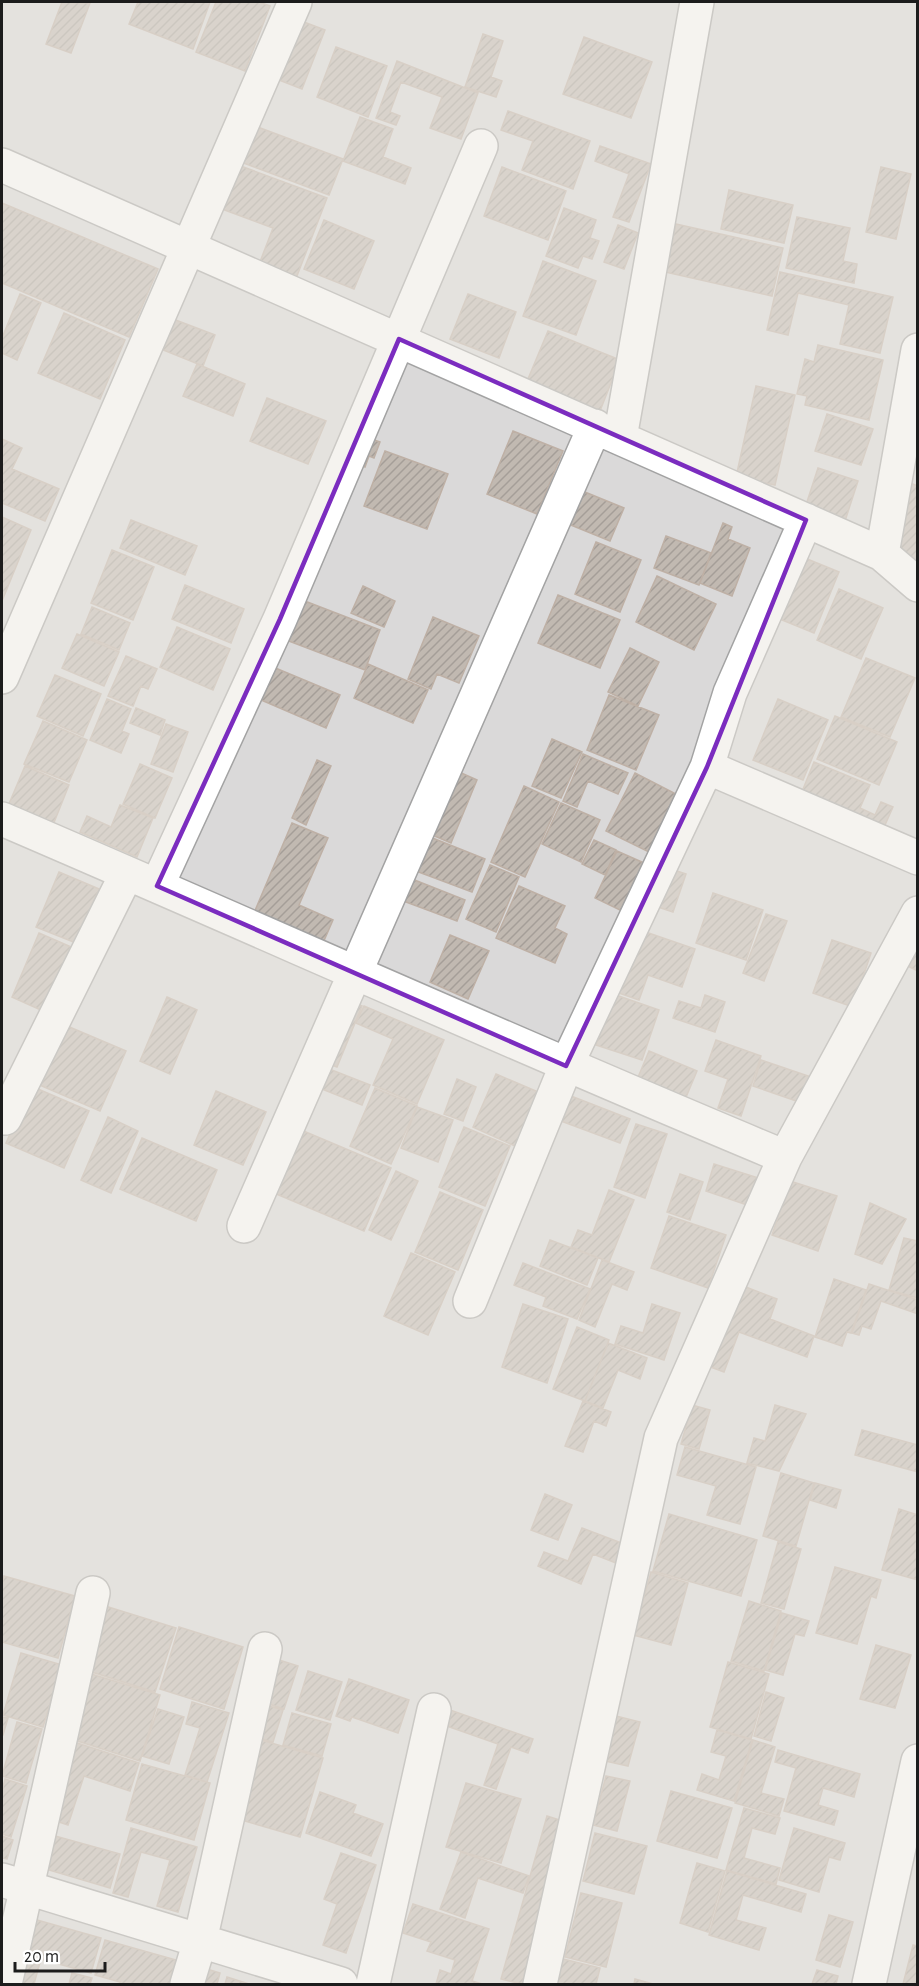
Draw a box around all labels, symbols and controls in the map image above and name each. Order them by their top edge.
scale bar [15,1935,105,1973]
text: 20 m [24,1948,59,1966]

